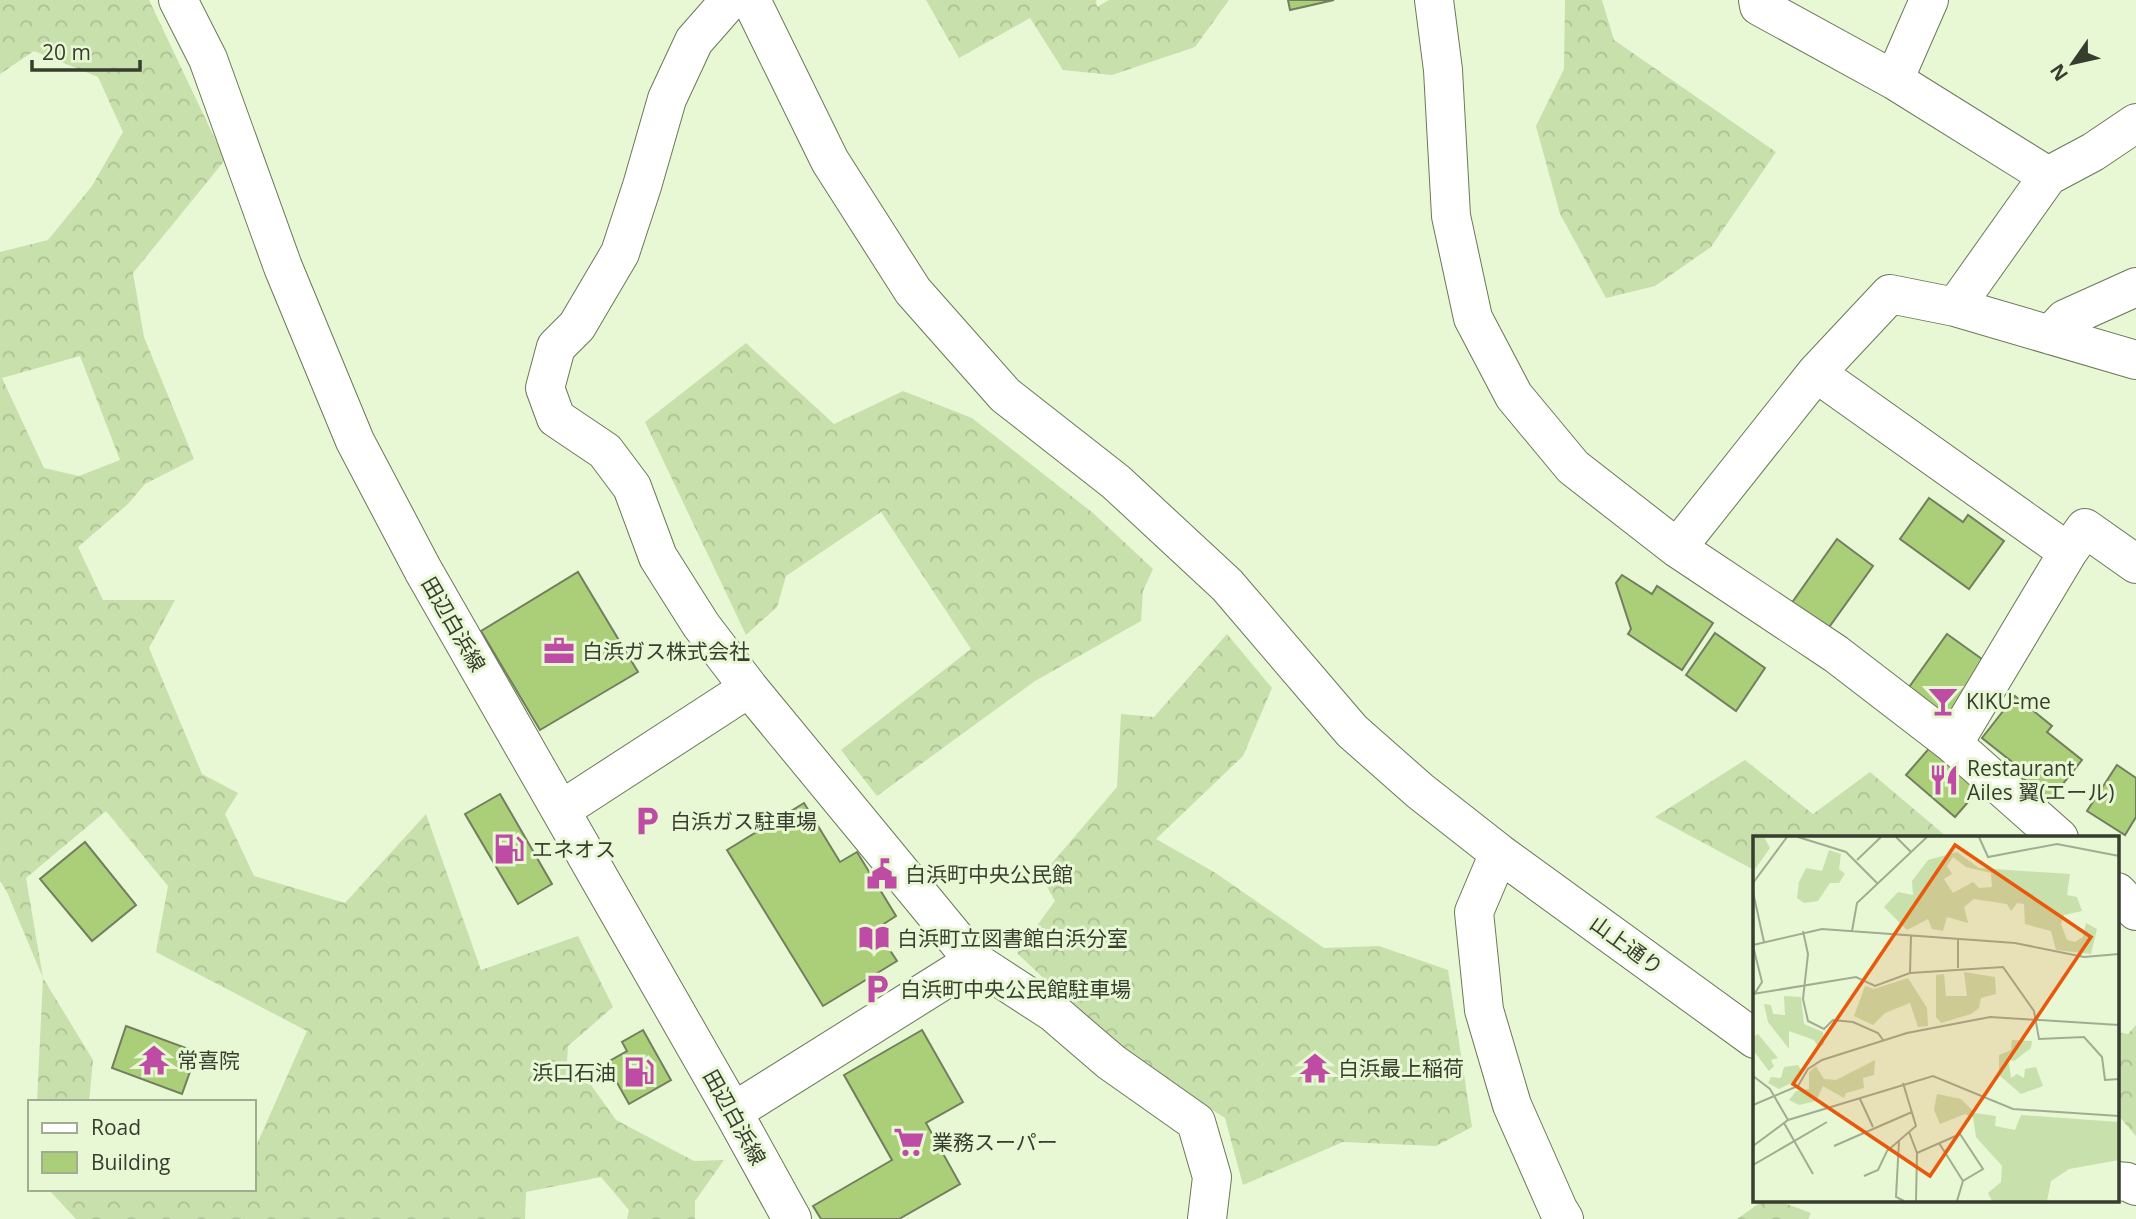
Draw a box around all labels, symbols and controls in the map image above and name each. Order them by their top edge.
scale bar [32,28,140,72]
north arrow [2038,28,2108,98]
text: 20 m [42,38,91,66]
text: N [2044,59,2074,86]
street label: 田辺白浜線 [416,572,492,676]
office icon: 白浜ガス株式会社 [542,634,576,668]
place label: 白浜ガス株式会社 [582,637,750,665]
bar icon: KIKU-me [1926,684,1960,718]
place label: KIKU-me [1966,687,2051,715]
place label: Restaurant Ailes 翼(エール) [1967,754,2115,806]
restaurant icon: Restaurant Ailes 翼(エール) [1927,763,1961,797]
parking icon: 白浜ガス駐車場 [630,804,664,838]
place label: 白浜ガス駐車場 [670,807,817,835]
fuel station icon: エネオス [492,832,526,866]
place label: エネオス [532,835,616,863]
inset map [1753,836,2118,1202]
public building icon: 白浜町中央公民館 [865,857,899,891]
place label: 白浜町中央公民館 [905,860,1073,888]
street label: 山上通り [1585,909,1669,981]
library icon: 白浜町立図書館白浜分室 [857,921,891,955]
place label: 白浜町立図書館白浜分室 [897,924,1128,952]
parking icon: 白浜町中央公民館駐車場 [860,972,894,1006]
place label: 白浜町中央公民館駐車場 [900,975,1131,1003]
temple icon: 常喜院 [137,1043,171,1077]
place label: 常喜院 [177,1046,240,1074]
temple icon: 白浜最上稲荷 [1298,1051,1332,1085]
place label: 白浜最上稲荷 [1338,1054,1464,1082]
fuel station icon: 浜口石油 [622,1055,656,1089]
place label: 浜口石油 [532,1058,616,1086]
street label: 田辺白浜線 [697,1064,773,1170]
legend [28,1100,256,1191]
text: Road [91,1113,141,1141]
supermarket icon: 業務スーパー [892,1125,926,1159]
place label: 業務スーパー [932,1128,1058,1156]
text: Building [91,1148,170,1176]

